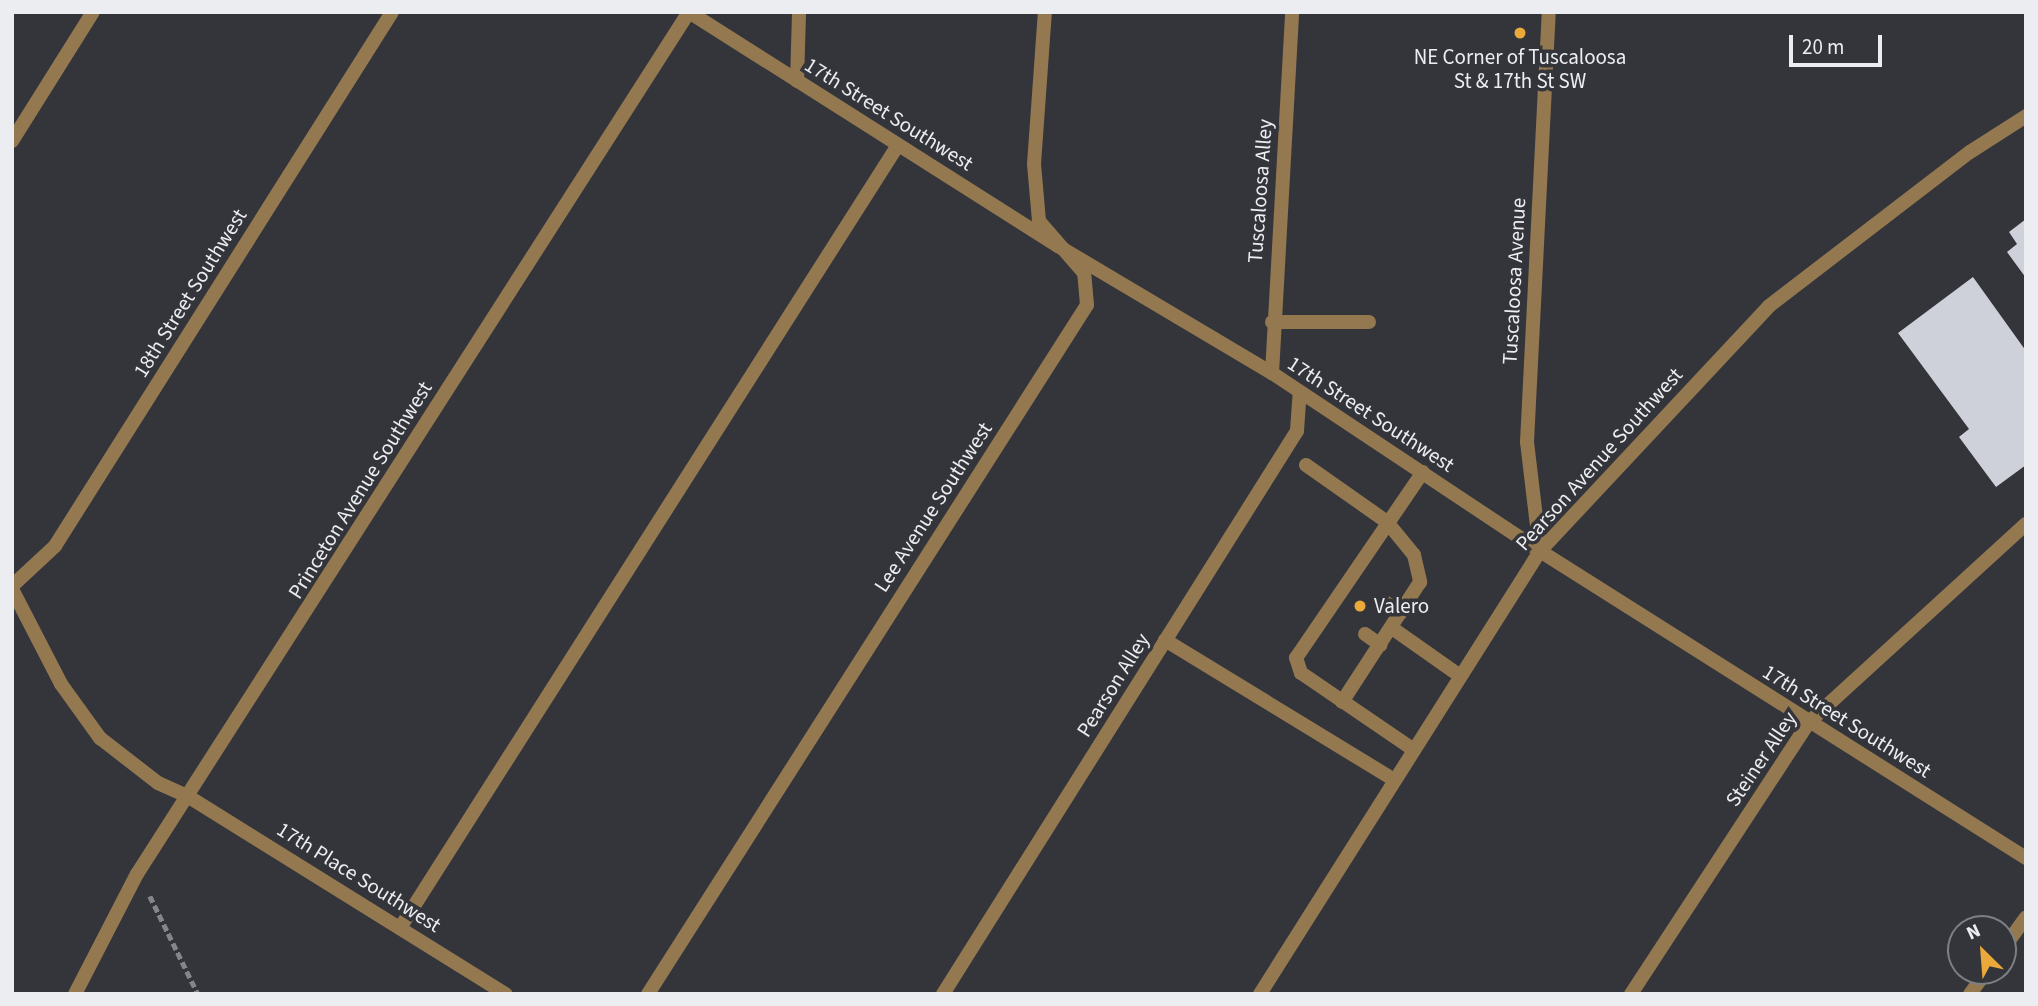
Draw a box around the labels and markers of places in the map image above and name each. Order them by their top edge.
marker: NE Corner of Tuscaloosa St & 17th St SW [1512,25,1528,41]
place label: NE Corner of Tuscaloosa St & 17th St SW [1414,44,1626,94]
place label: Valero [1374,593,1429,619]
marker: Valero [1352,598,1368,614]

